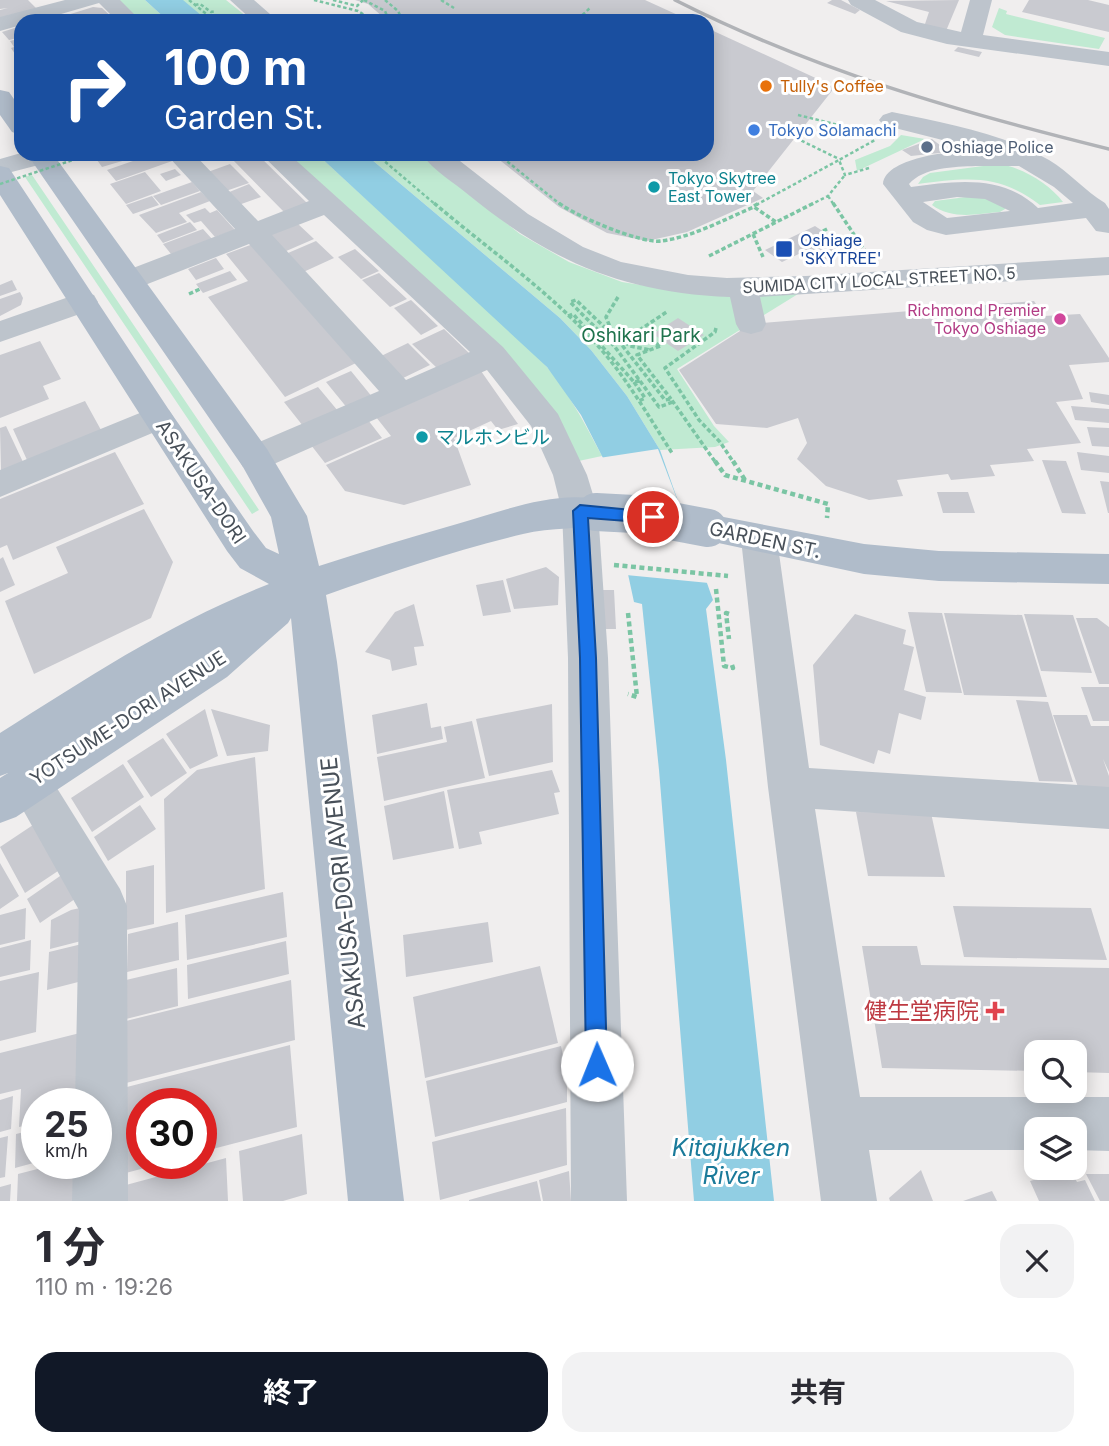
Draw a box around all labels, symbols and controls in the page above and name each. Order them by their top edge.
text: 100 m [164,38,308,97]
icon: right [49,42,140,133]
place label: Tully's Coffee [780,76,884,96]
marker: Tully's Coffee [758,78,774,94]
text: Garden St. [164,98,324,137]
place label: Tokyo Solamachi [768,120,896,140]
marker: Tokyo Solamachi [746,122,762,138]
place label: Oshiage Police [941,137,1054,157]
marker: Oshiage Police [919,139,935,155]
place label: Tokyo Skytree East Tower [668,168,776,206]
marker: Tokyo Skytree East Tower [646,179,662,195]
place label: Oshiage 'SKYTREE' [800,230,882,268]
marker: Oshiage 'SKYTREE' [774,239,794,259]
street label: SUMIDA CITY LOCAL STREET NO. 5 [742,263,1016,297]
place label: Richmond Premier Tokyo Oshiage [907,300,1046,338]
marker: Richmond Premier Tokyo Oshiage [1052,311,1068,327]
park label: Oshikari Park [581,324,701,347]
street label: ASAKUSA-DORI [151,416,251,548]
place label: マルホンビル [436,426,550,449]
marker: マルホンビル [414,429,430,445]
pin [623,487,683,547]
icon: arrive [634,498,672,536]
street label: GARDEN ST. [707,517,823,563]
street label: YOTSUME-DORI AVENUE [26,646,230,790]
street label: ASAKUSA-DORI AVENUE [315,756,371,1030]
place label: 健生堂病院 [864,997,979,1025]
marker: 健生堂病院 [985,1001,1005,1021]
position arrow [560,1028,634,1102]
map controls [1024,1040,1087,1180]
button: search [1024,1040,1087,1103]
speed limit sign: 30 [126,1088,217,1179]
text: 25 [44,1103,89,1145]
button: layers [1024,1117,1087,1180]
water label: Kitajukken River [672,1133,790,1190]
text: km/h [45,1140,88,1161]
text: 1 分 [35,1221,105,1272]
button: close [1000,1224,1074,1298]
text: 110 m · 19:26 [35,1273,173,1301]
button: 終了 [35,1352,548,1432]
button: 共有 [562,1352,1074,1432]

